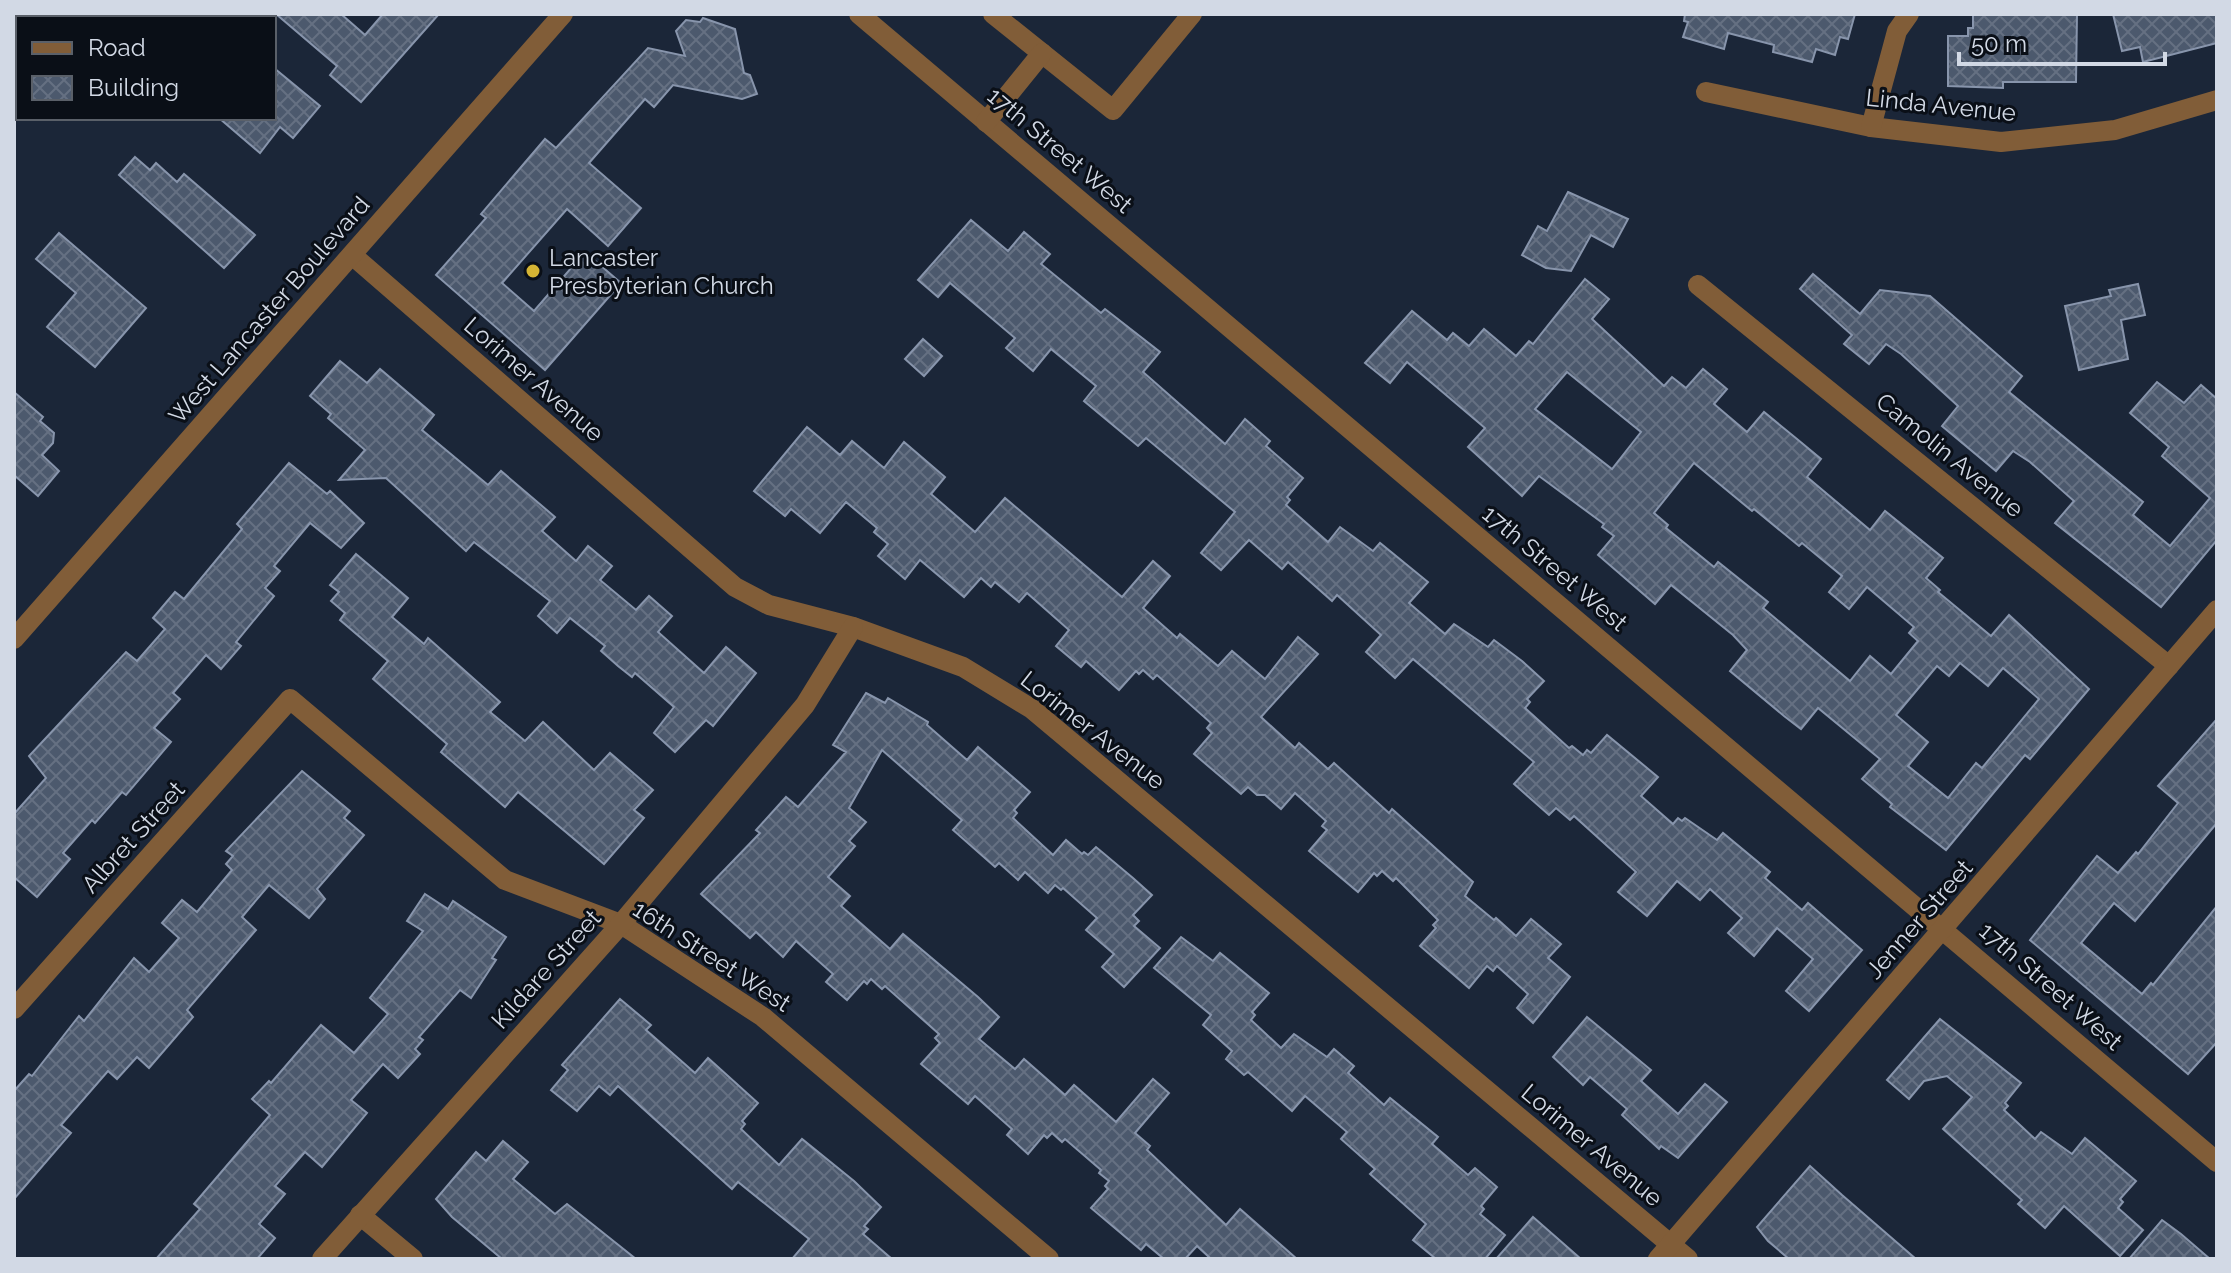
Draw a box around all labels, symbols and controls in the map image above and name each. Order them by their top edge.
legend [16,16,276,120]
scale bar [1959,16,2165,66]
text: 50 m [1971,29,2027,58]
text: Road [88,33,146,62]
text: Building [88,73,179,102]
street label: 17th Street West [982,81,1138,219]
street label: Linda Avenue [1864,83,2018,127]
street label: West Lancaster Boulevard [162,190,376,430]
place label: Lancaster Presbyterian Church [549,243,774,300]
marker: Lancaster Presbyterian Church [524,262,542,280]
street label: Lorimer Avenue [458,311,610,447]
street label: Camolin Avenue [1870,387,2030,523]
street label: 17th Street West [1477,499,1633,637]
street label: Lorimer Avenue [1015,665,1171,795]
street label: Albret Street [75,775,191,899]
street label: Jenner Street [1859,854,1979,984]
street label: 16th Street West [628,894,796,1018]
street label: Kildare Street [485,904,607,1034]
street label: 17th Street West [1973,916,2129,1056]
street label: Lorimer Avenue [1516,1078,1668,1212]

